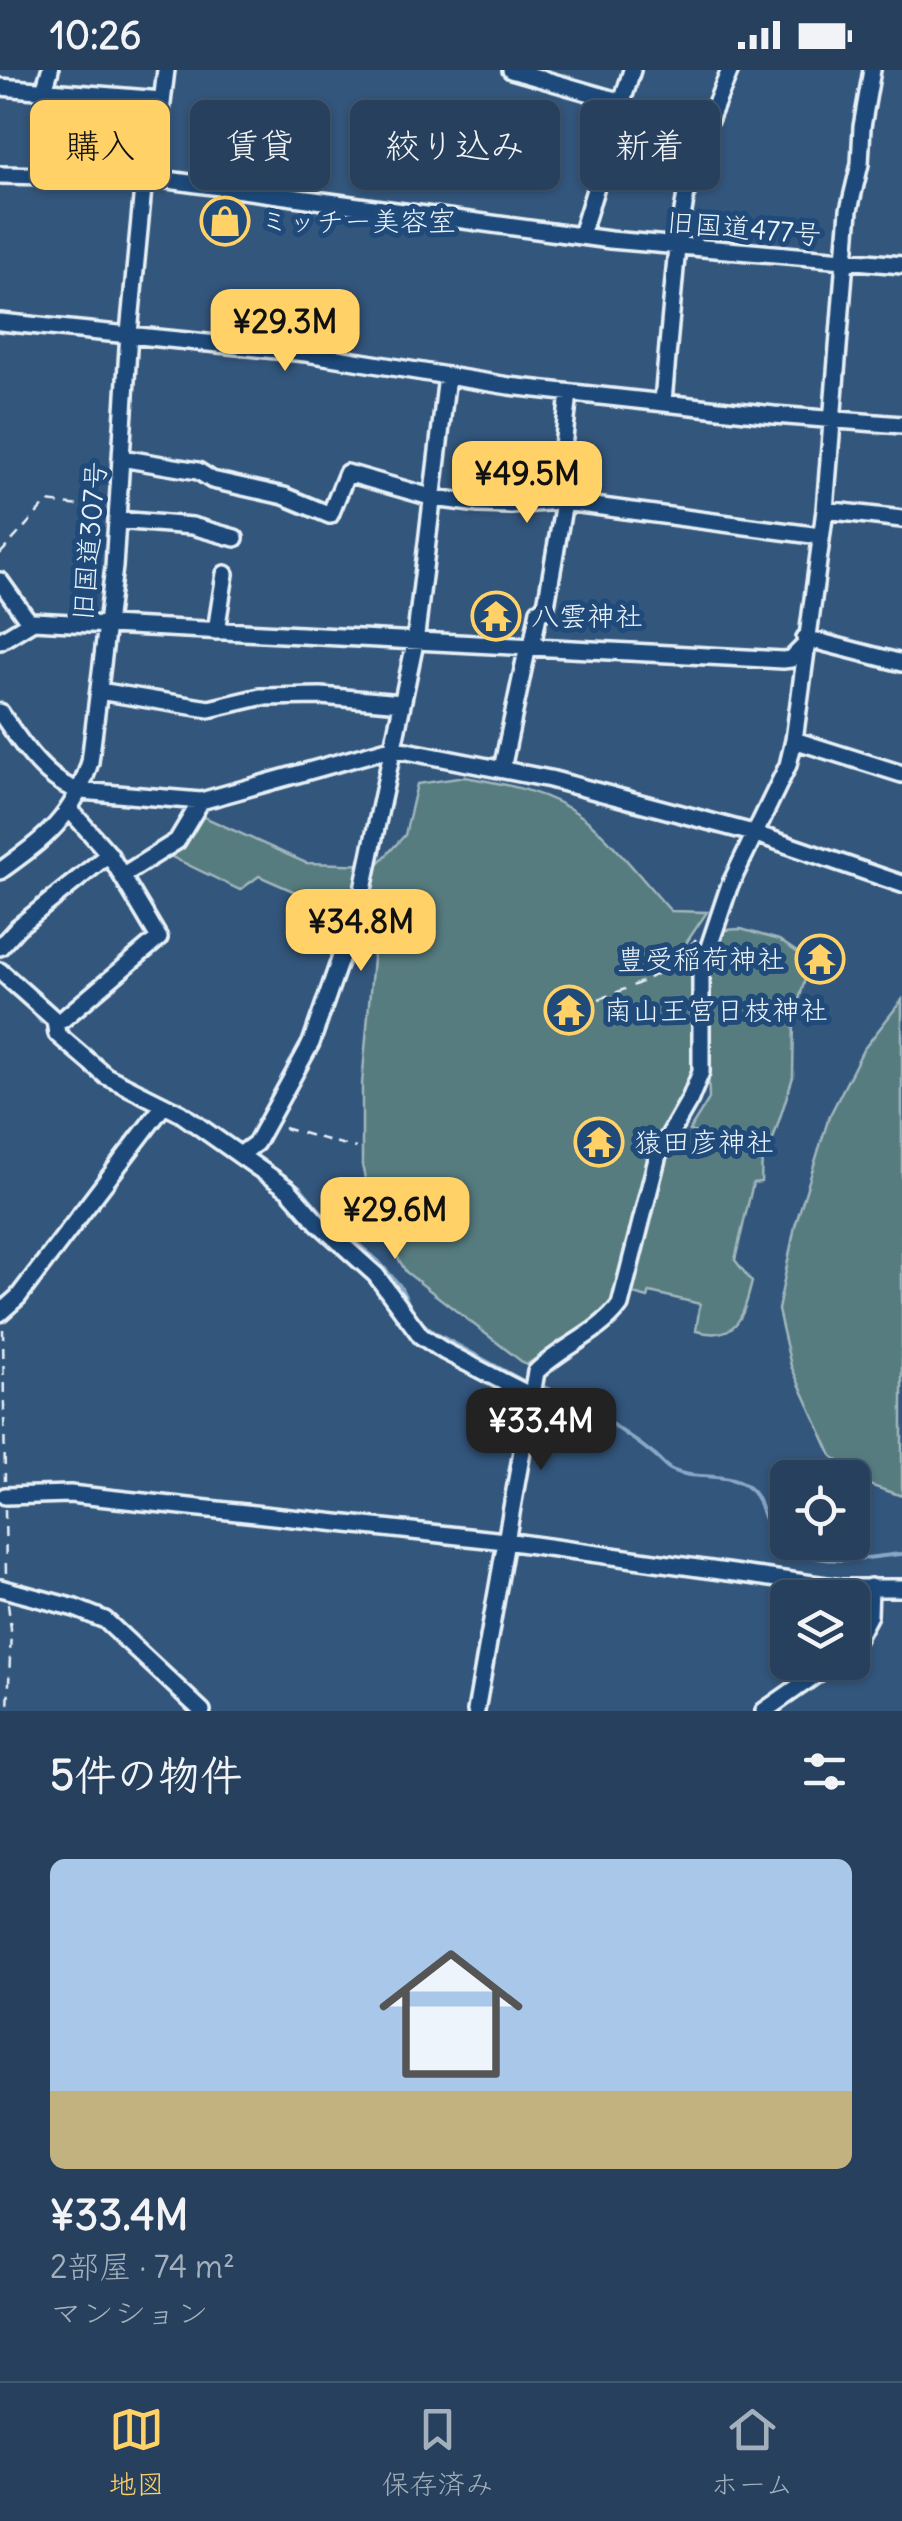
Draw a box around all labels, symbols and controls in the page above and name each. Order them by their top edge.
text: 10:26 [50,12,141,59]
chip: 購入 [30,100,170,190]
chip: 賃貸 [190,100,330,190]
chip: 絞り込み [350,100,560,190]
chip: 新着 [580,100,720,190]
shop icon: ミッチー美容室 [199,195,251,247]
place label: ミッチー美容室 [260,203,456,239]
street label: 旧国道477号 [665,203,823,253]
pin: ¥29.3M [204,289,366,374]
text: ¥29.3M [233,301,337,342]
pin: ¥49.5M [446,441,608,526]
text: ¥49.5M [474,453,580,494]
street label: 旧国道307号 [64,460,114,622]
temple icon: 八雲神社 [470,590,522,642]
place label: 八雲神社 [531,598,643,634]
pin: ¥34.8M [280,889,442,974]
text: ¥34.8M [308,901,414,942]
temple icon: 豊受稲荷神社 [794,933,846,985]
place label: 豊受稲荷神社 [617,941,785,977]
temple icon: 南山王宮日枝神社 [543,984,595,1036]
place label: 南山王宮日枝神社 [604,992,828,1028]
temple icon: 猿田彦神社 [573,1116,625,1168]
place label: 猿田彦神社 [634,1124,774,1160]
pin: ¥29.6M [314,1177,476,1262]
text: ¥29.6M [342,1189,448,1230]
pin: ¥33.4M [460,1388,622,1473]
text: ¥33.4M [488,1400,594,1441]
map controls [770,1460,870,1680]
button: locate [770,1460,870,1560]
button: layers [770,1580,870,1680]
icon: filters [797,1744,852,1799]
text: 5件の物件 [50,1749,242,1801]
icon: home [361,1924,541,2104]
text: ¥33.4M [50,2189,189,2241]
text: 2部屋 · 74 m² [50,2246,235,2287]
text: マンション [50,2292,209,2333]
tab: 地図 [109,2402,165,2502]
tab: 保存済み [382,2402,494,2502]
tab: ホーム [711,2402,793,2502]

